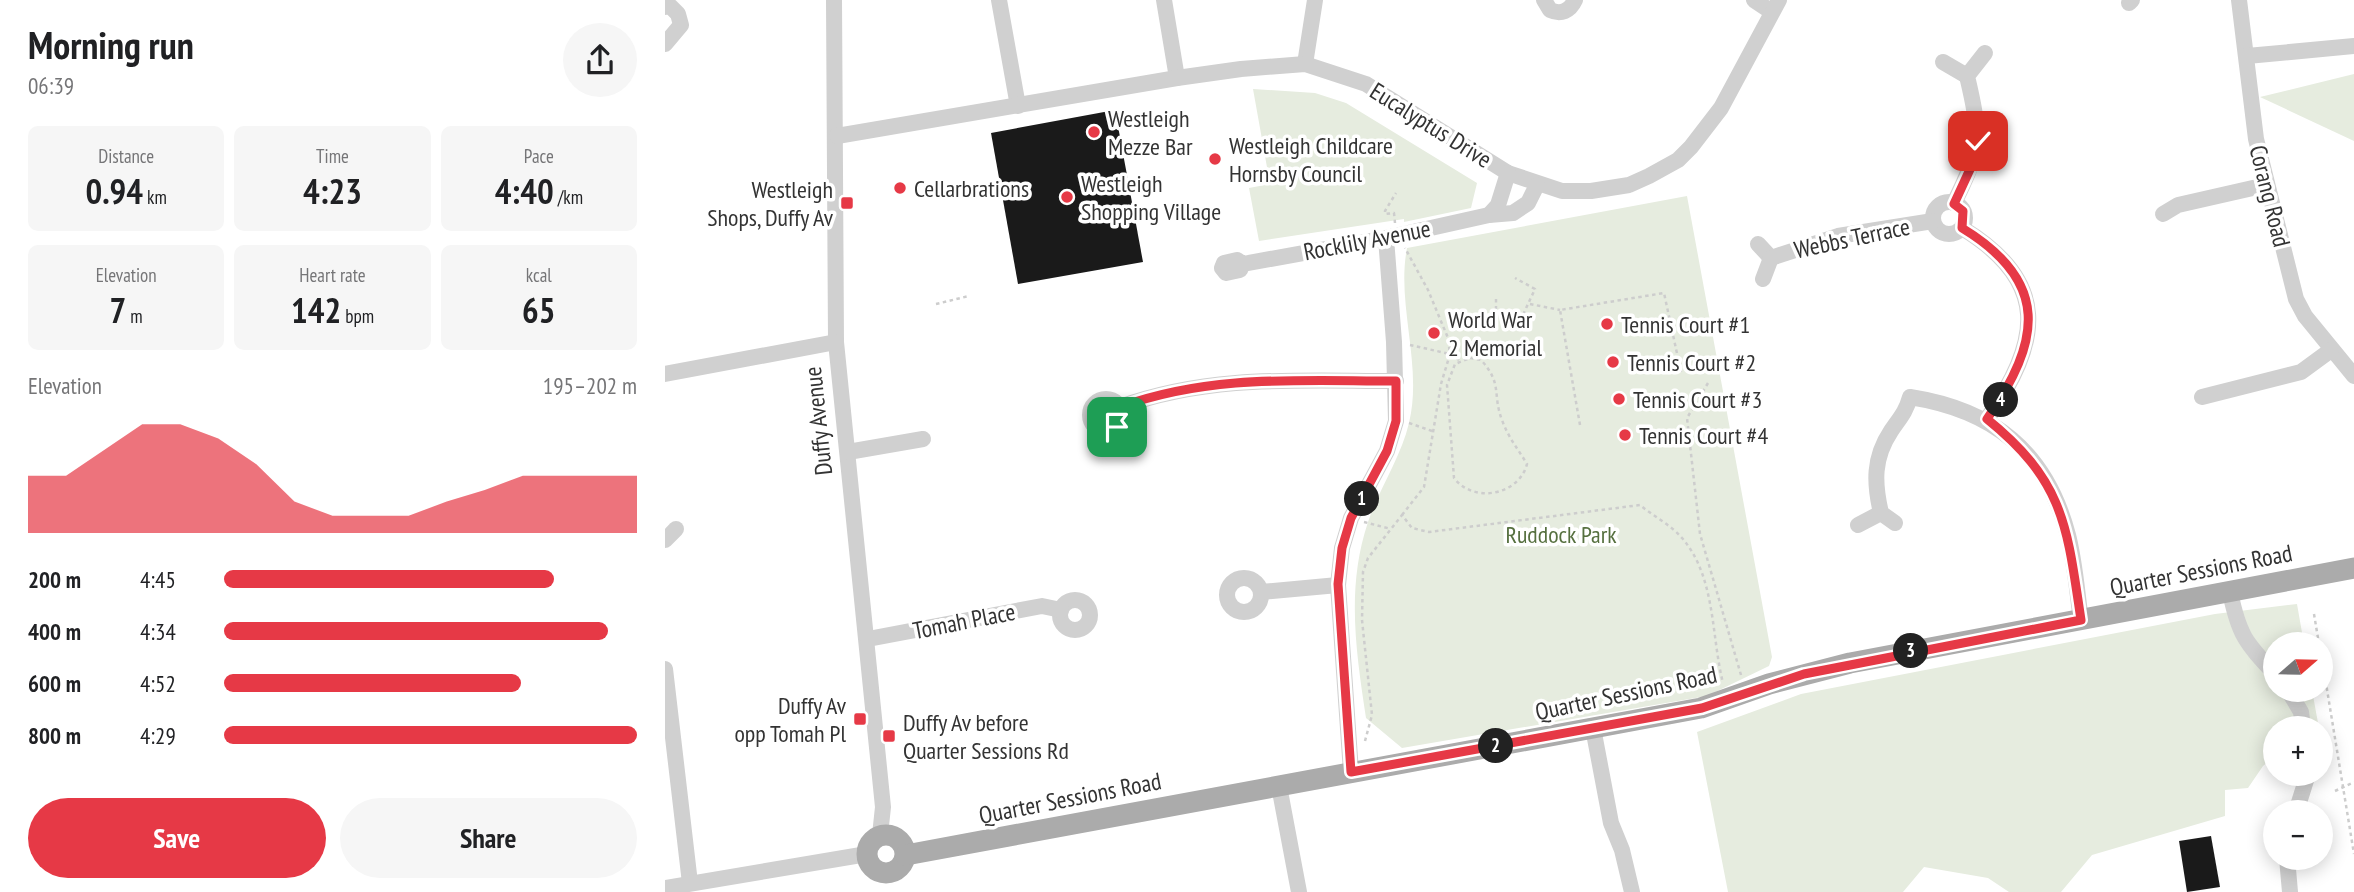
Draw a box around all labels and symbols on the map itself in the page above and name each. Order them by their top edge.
street label: Eucalyptus Drive [1364,75,1498,175]
place label: Westleigh Mezze Bar [1108,103,1193,162]
pin [1948,111,2008,171]
marker: Westleigh Mezze Bar [1086,124,1102,140]
place label: Westleigh Childcare Hornsby Council [1229,130,1393,189]
street label: Corang Road [2242,142,2298,250]
marker: Westleigh Childcare Hornsby Council [1207,151,1223,167]
place label: Westleigh Shopping Village [1081,168,1221,227]
place label: Cellarbrations [914,173,1029,204]
place label: Westleigh Shops, Duffy Av [707,174,834,233]
marker: Cellarbrations [892,180,908,196]
marker: Westleigh Shopping Village [1059,189,1075,205]
marker: Westleigh Shops, Duffy Av [839,195,855,211]
street label: Webbs Terrace [1791,211,1913,265]
street label: Rocklily Avenue [1301,213,1433,267]
place label: World War 2 Memorial [1448,304,1542,363]
place label: Tennis Court #1 [1621,309,1750,340]
marker: Tennis Court #1 [1599,316,1615,332]
marker: World War 2 Memorial [1426,325,1442,341]
place label: Tennis Court #2 [1627,347,1756,378]
marker: Tennis Court #2 [1605,354,1621,370]
street label: Duffy Avenue [797,365,839,477]
pin: 4 [1983,382,2019,418]
place label: Tennis Court #3 [1633,384,1762,415]
marker: Tennis Court #3 [1611,391,1627,407]
pin [1087,397,1147,457]
place label: Tennis Court #4 [1639,420,1768,451]
marker: Tennis Court #4 [1617,427,1633,443]
pin: 1 [1345,482,1379,516]
park label: Ruddock Park [1505,519,1617,550]
street label: Quarter Sessions Road [2107,537,2295,603]
street label: Tomah Place [910,596,1018,646]
north arrow [2263,632,2333,702]
pin: 3 [1893,634,1929,668]
street label: Quarter Sessions Road [1532,659,1720,727]
place label: Duffy Av opp Tomah Pl [734,690,847,749]
place label: Duffy Av before Quarter Sessions Rd [903,707,1069,766]
marker: Duffy Av opp Tomah Pl [852,711,868,727]
marker: Duffy Av before Quarter Sessions Rd [881,728,897,744]
pin: 2 [1479,728,1513,764]
street label: Quarter Sessions Road [976,765,1164,831]

